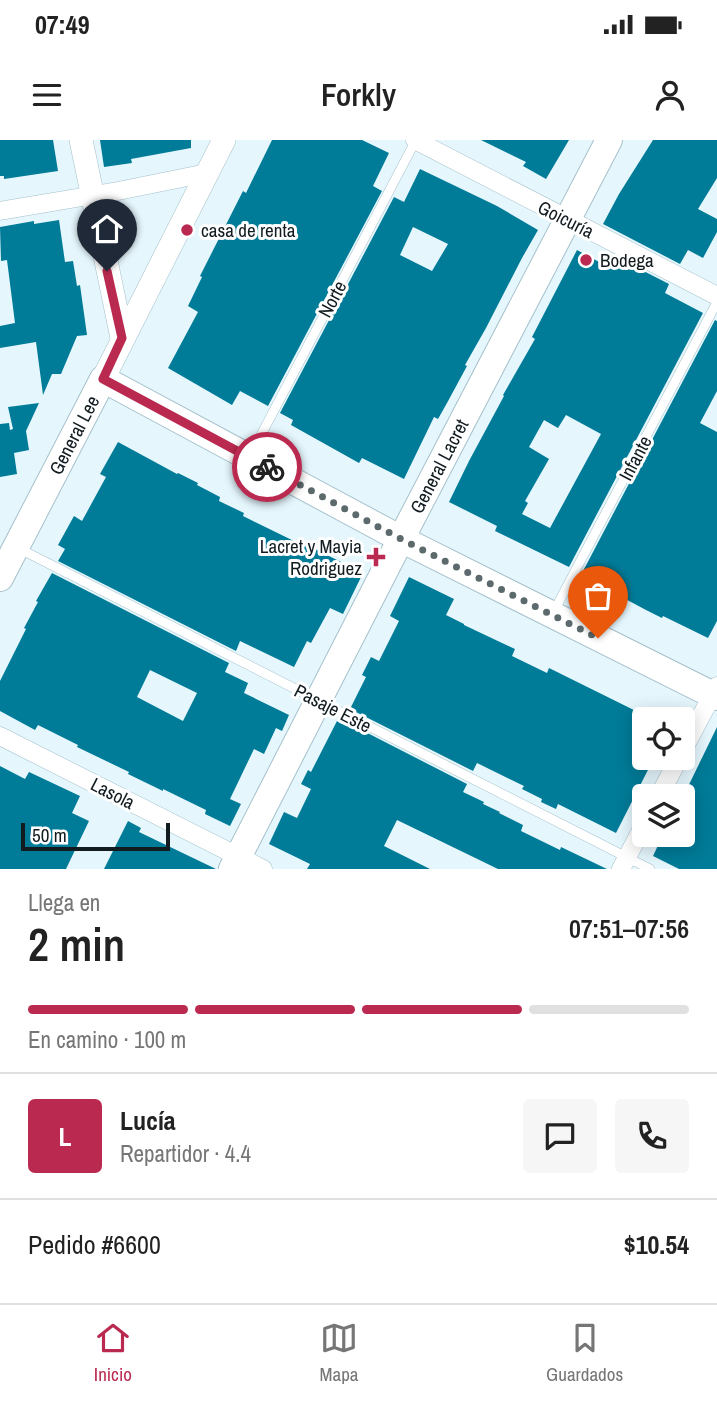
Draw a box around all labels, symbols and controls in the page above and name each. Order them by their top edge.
text: 07:49 [35,7,90,42]
text: Forkly [321,73,396,116]
icon: menu [28,76,66,114]
icon: person [651,76,689,114]
street label: Goicuría [533,194,599,244]
pin [77,199,137,271]
icon: home [88,210,126,248]
place label: casa de renta [201,217,296,243]
marker: casa de renta [179,222,195,238]
place label: Bodega [600,247,654,273]
marker: Bodega [578,252,594,268]
street label: Norte [312,276,352,322]
street label: General Lee [43,391,105,479]
street label: General Lacret [404,414,475,518]
street label: Infante [612,431,658,485]
courier [232,432,302,502]
icon: bike [248,448,286,486]
place label: Lacret y Mayia Rodriguez [260,533,362,581]
marker: Lacret y Mayia Rodriguez [368,549,384,565]
pin [568,566,628,638]
icon: bag [579,577,617,615]
street label: Pasaje Este [290,678,376,738]
map controls [632,707,695,847]
button: locate [632,707,695,770]
street label: Lasola [87,771,140,815]
button: layers [632,784,695,847]
scale bar [21,820,170,852]
text: 50 m [32,822,67,848]
text: Llega en [28,887,100,918]
text: 07:51–07:56 [569,911,689,946]
text: 2 min [28,913,125,975]
text: En camino · 100 m [28,1024,186,1055]
button: chat [523,1099,597,1173]
button: phone [615,1099,689,1173]
text: Lucía [120,1103,176,1138]
text: L [58,1119,72,1154]
text: Repartidor · 4.4 [120,1138,251,1169]
text: Pedido #6600 [28,1227,161,1262]
text: $10.54 [624,1227,689,1262]
tab: Inicio [94,1319,132,1387]
tab: Mapa [320,1319,359,1387]
tab: Guardados [546,1319,623,1387]

